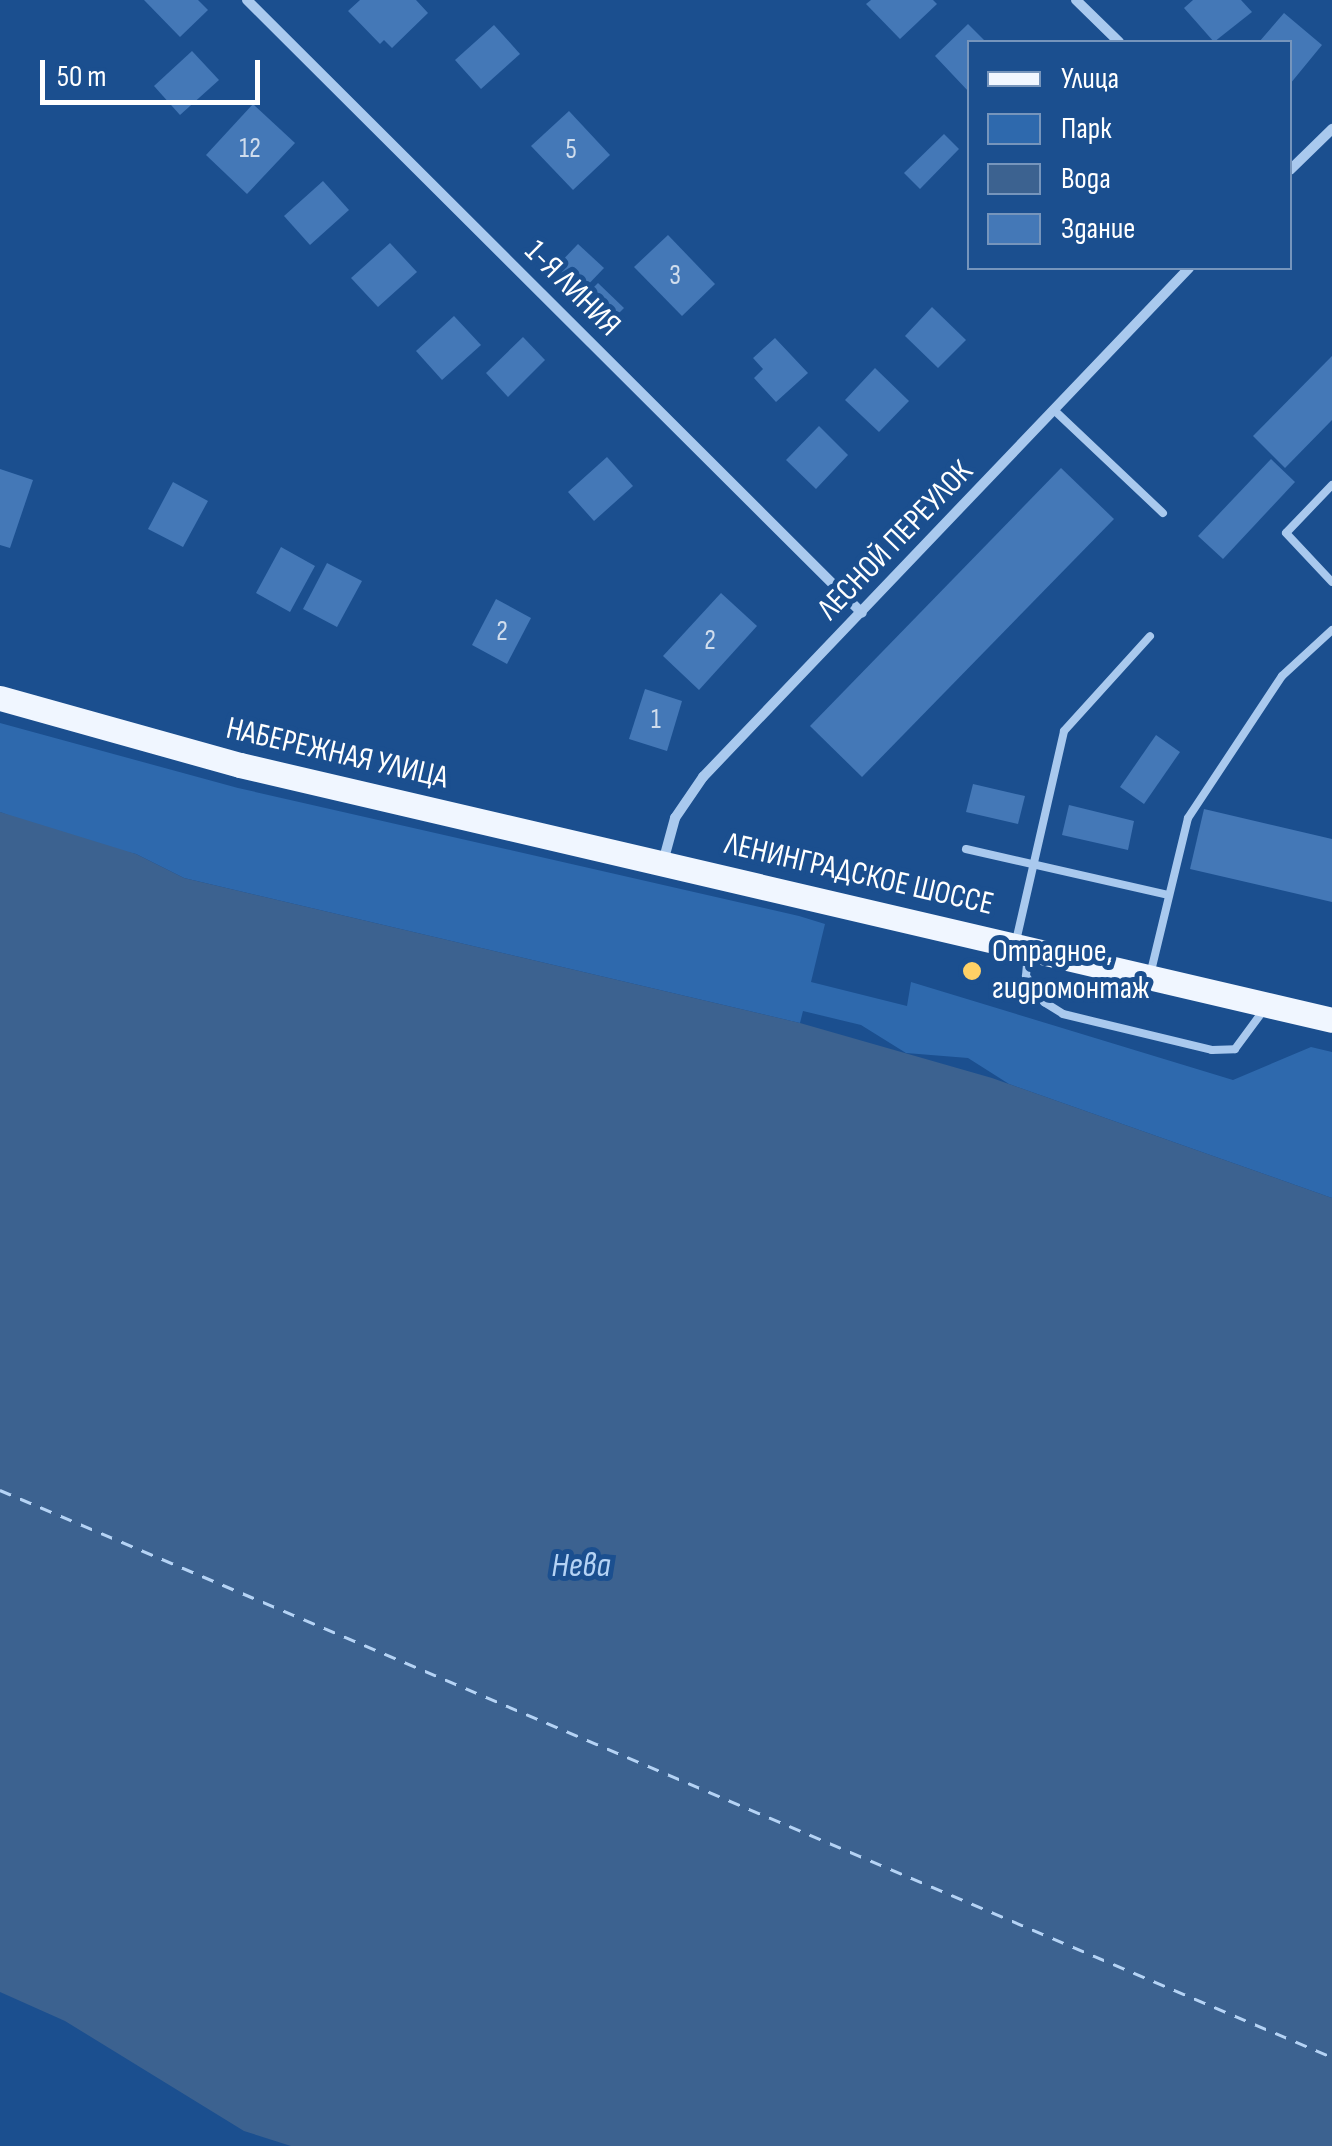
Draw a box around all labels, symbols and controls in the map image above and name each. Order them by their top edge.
scale bar [45,40,265,102]
legend [967,40,1292,270]
text: 50 m [57,59,106,95]
text: Улица [1061,61,1119,97]
text: Парк [1061,111,1112,147]
house number: 12 [239,132,261,166]
house number: 5 [565,133,577,167]
text: Вода [1061,161,1111,197]
text: Здание [1061,211,1135,247]
street label: 1-Я ЛИНИЯ [516,233,628,345]
house number: 3 [669,259,681,293]
street label: ЛЕСНОЙ ПЕРЕУЛОК [810,453,982,629]
house number: 2 [496,615,508,649]
house number: 2 [704,624,716,658]
house number: 1 [651,703,661,737]
street label: НАБЕРЕЖНАЯ УЛИЦА [222,710,452,798]
street label: ЛЕНИНГРАДСКОЕ ШОССЕ [721,825,997,925]
place label: Отрадное, гидромонтаж [992,934,1149,1009]
marker: Отрадное, гидромонтаж [961,960,983,982]
water label: Нева [551,1545,611,1587]

